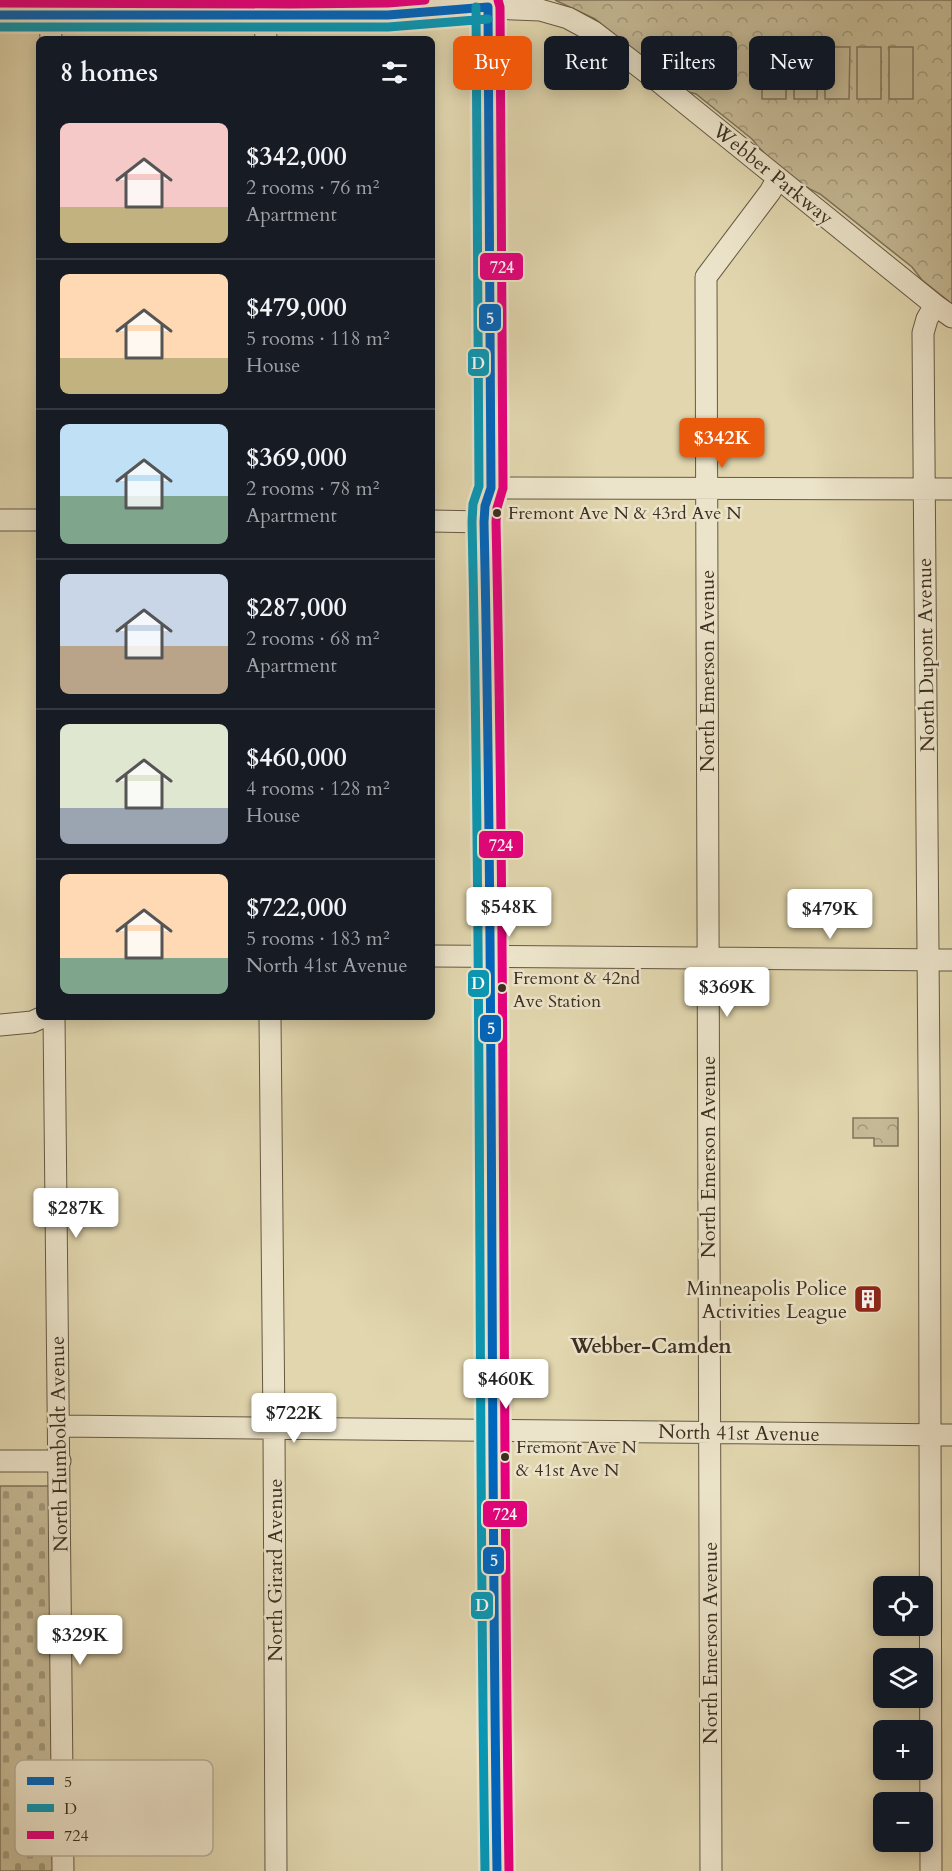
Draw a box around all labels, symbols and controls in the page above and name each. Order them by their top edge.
chip: Buy [453,36,532,90]
chip: Rent [544,36,629,90]
chip: Filters [641,36,737,90]
chip: New [749,36,835,90]
text: 8 homes [60,55,158,90]
icon: filters [378,56,411,89]
street label: Webber Parkway [706,116,839,231]
text: $342,000 [246,139,347,174]
icon: home [108,147,180,219]
text: 2 rooms · 76 m² [246,174,379,201]
text: Apartment [246,201,337,228]
line badge: 724 [479,252,524,281]
text: 724 [490,257,514,279]
text: $479,000 [246,290,347,325]
icon: home [108,298,180,370]
line badge: 5 [478,303,502,332]
text: 5 [486,308,494,330]
text: 5 rooms · 118 m² [246,325,390,352]
line badge: D [467,348,490,377]
text: House [246,352,300,379]
text: D [471,353,485,375]
pin: $342K [680,418,764,469]
text: $342K [693,424,751,451]
text: $369,000 [246,440,347,475]
icon: home [108,448,180,520]
text: 2 rooms · 78 m² [246,475,379,502]
place label: Fremont Ave N & 43rd Ave N [508,501,742,526]
text: Apartment [246,502,337,529]
marker: Fremont Ave N & 43rd Ave N [491,507,503,519]
street label: North Dupont Avenue [911,558,941,752]
street label: North Emerson Avenue [694,570,721,772]
text: $287,000 [246,590,347,625]
icon: home [108,598,180,670]
text: 2 rooms · 68 m² [246,625,379,652]
text: Apartment [246,652,337,679]
text: $460,000 [246,740,347,775]
icon: home [108,748,180,820]
text: 4 rooms · 128 m² [246,775,390,802]
text: House [246,802,300,829]
line badge: 724 [478,830,524,859]
text: 724 [489,835,513,857]
pin: $548K [467,887,551,938]
pin: $479K [788,889,872,940]
text: $722,000 [246,890,347,925]
text: $548K [480,893,538,920]
text: $479K [801,895,859,922]
icon: home [108,898,180,970]
text: 5 rooms · 183 m² [246,925,390,952]
text: North 41st Avenue [246,952,408,979]
place label: Fremont & 42nd Ave Station [513,966,641,1014]
pin: $369K [685,967,769,1018]
line badge: D [467,969,490,998]
text: D [471,973,485,995]
text: $369K [698,973,756,1000]
marker: Fremont & 42nd Ave Station [496,982,508,994]
line badge: 5 [479,1014,502,1043]
text: 5 [487,1018,495,1040]
street label: North Emerson Avenue [695,1056,722,1258]
pin: $287K [34,1188,118,1239]
text: $287K [47,1194,105,1221]
place label: Minneapolis Police Activities League [686,1275,847,1325]
building icon: Minneapolis Police Activities League [852,1283,884,1315]
district label: Webber-Camden [569,1332,732,1361]
street label: North Humboldt Avenue [44,1336,74,1552]
pin: $460K [464,1359,548,1410]
text: $460K [477,1365,535,1392]
pin: $722K [252,1393,336,1444]
text: $722K [265,1399,323,1426]
street label: North 41st Avenue [658,1418,820,1448]
place label: Fremont Ave N & 41st Ave N [516,1435,638,1483]
marker: Fremont Ave N & 41st Ave N [499,1451,511,1463]
street label: North Girard Avenue [262,1478,289,1662]
line badge: 724 [482,1500,528,1528]
text: 724 [493,1504,517,1526]
street label: North Emerson Avenue [697,1542,724,1744]
line badge: 5 [482,1546,505,1575]
text: 5 [490,1550,498,1572]
map controls [873,1576,933,1852]
button: locate [873,1576,933,1636]
line badge: D [470,1591,494,1620]
text: D [475,1595,489,1617]
pin: $329K [38,1615,122,1666]
text: $329K [51,1621,109,1648]
button: layers [873,1648,933,1708]
button: + [873,1720,933,1780]
legend [15,1760,213,1856]
text: 5 [64,1771,72,1793]
button: − [873,1792,933,1852]
text: D [64,1798,77,1820]
text: 724 [64,1825,89,1847]

